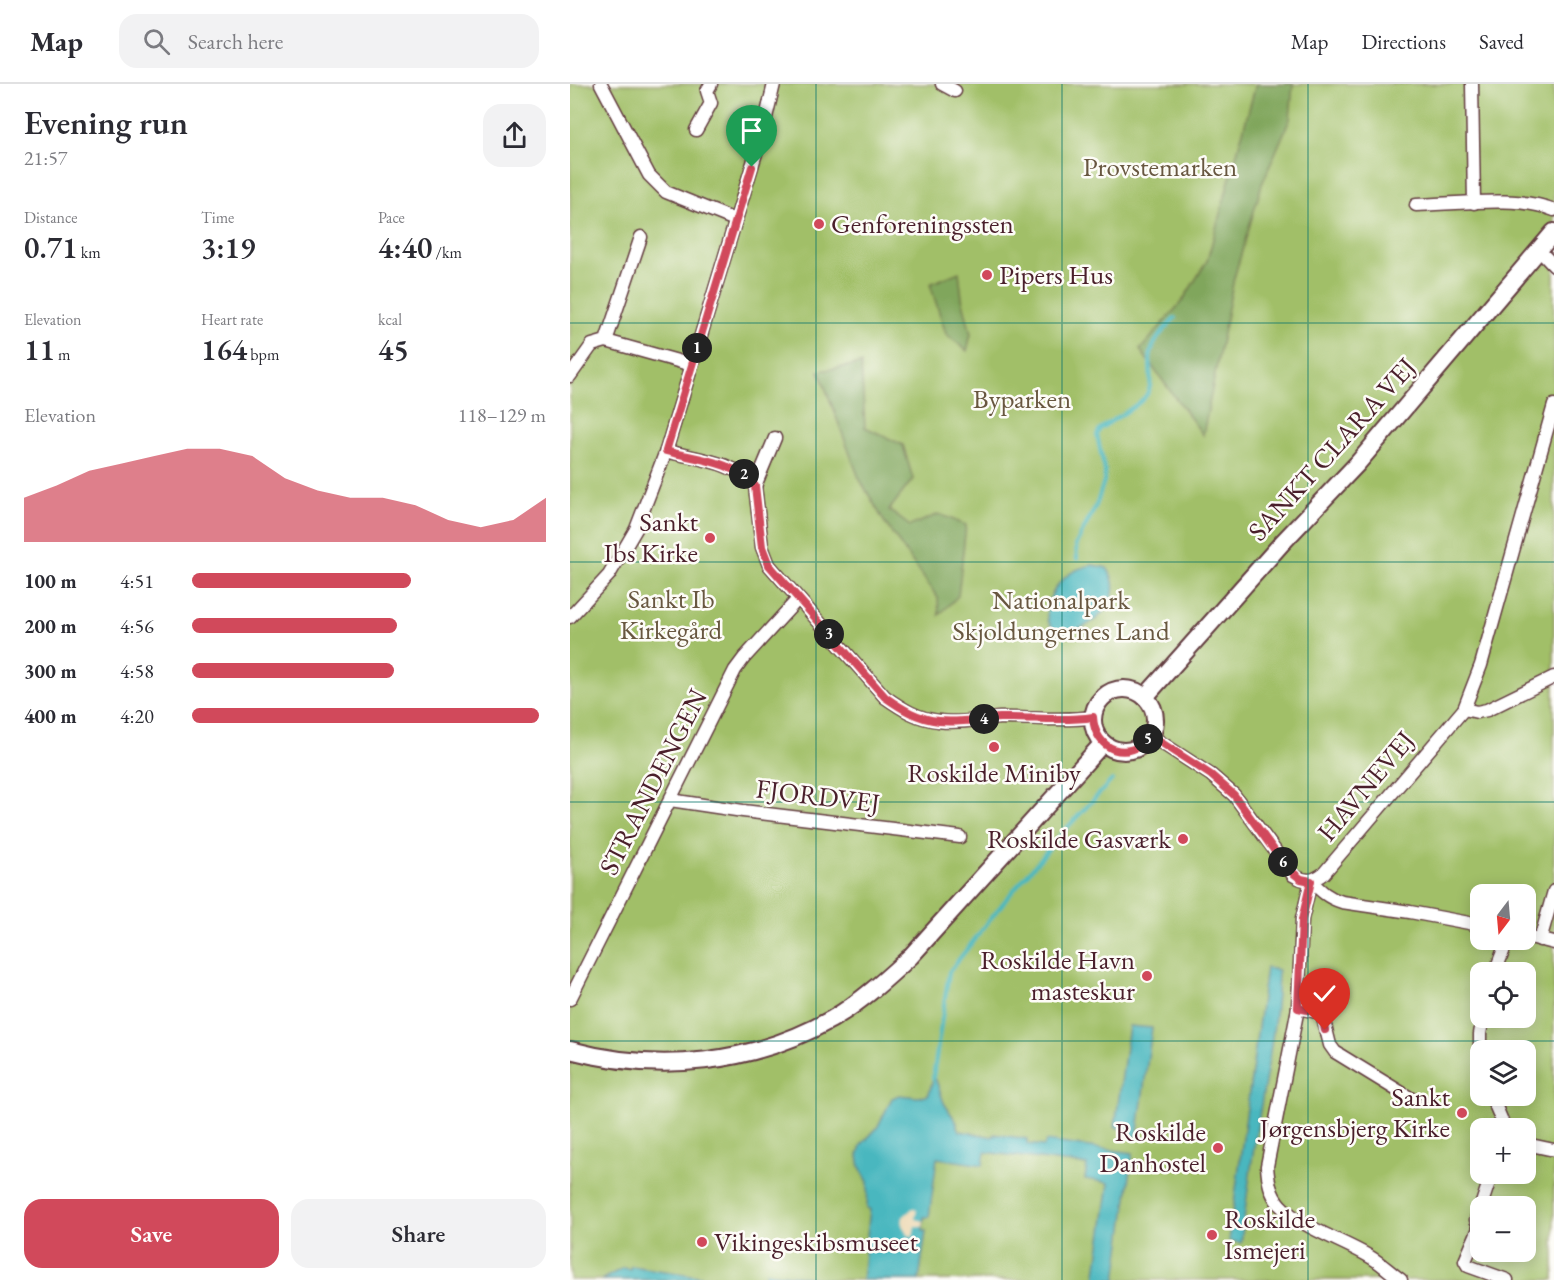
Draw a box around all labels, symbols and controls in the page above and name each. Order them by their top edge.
search box [119,14,539,68]
text: Map [30,23,83,59]
icon: search [140,25,173,58]
text: Search here [188,27,283,56]
text: Map [1291,28,1328,55]
text: Directions [1361,28,1446,55]
text: Saved [1479,28,1524,55]
text: Evening run [24,101,188,144]
button: share [483,104,546,167]
pin [726,105,777,167]
icon: arrive [735,114,768,147]
text: 21:57 [24,145,67,171]
park label: Provstemarken [1083,149,1237,184]
place label: Genforeningssten [831,206,1014,241]
text: Distance [24,207,77,228]
text: Time [201,207,234,228]
text: Pace [378,207,405,228]
marker: Genforeningssten [812,217,826,231]
text: 0.71 [24,228,77,267]
text: 3:19 [201,228,255,267]
text: 4:40 [378,228,432,267]
text: km [77,242,101,263]
text: /km [432,242,462,263]
place label: Pipers Hus [999,257,1113,292]
marker: Pipers Hus [980,268,994,282]
text: Elevation [24,309,82,330]
text: Heart rate [201,309,263,330]
text: kcal [378,309,402,330]
text: 11 [24,330,55,369]
text: 164 [201,330,247,369]
text: 45 [378,330,409,369]
pin: 1 [682,333,712,363]
text: 1 [693,337,701,358]
text: m [55,344,70,365]
text: bpm [247,344,279,365]
street label: SANKT CLARA VEJ [1240,350,1423,548]
park label: Byparken [973,381,1071,416]
text: Elevation [24,402,96,428]
text: 118–129 m [458,402,546,428]
pin: 2 [729,459,759,489]
text: 2 [740,463,748,484]
place label: Sankt Ibs Kirke [604,504,699,570]
marker: Sankt Ibs Kirke [703,531,717,545]
text: 100 m [24,568,77,594]
text: 4:51 [120,568,154,594]
park label: Sankt Ib Kirkegård [620,581,723,647]
park label: Nationalpark Skjoldungernes Land [952,582,1170,648]
text: 200 m [24,613,77,639]
text: 4:56 [120,613,154,639]
pin: 3 [814,619,844,649]
text: 3 [825,623,833,644]
text: 300 m [24,658,77,684]
text: 4:58 [120,658,154,684]
street label: STRANDENGEN [591,682,715,881]
text: 400 m [24,703,77,729]
text: 4:20 [120,703,154,729]
pin: 4 [969,704,999,734]
text: 4 [980,708,988,729]
street label: HAVNEVEJ [1309,723,1422,848]
pin: 5 [1133,724,1163,754]
text: 5 [1144,728,1152,749]
marker: Roskilde Miniby [987,740,1001,754]
place label: Roskilde Miniby [907,755,1081,790]
street label: FJORDVEJ [754,771,882,820]
place label: Roskilde Gasværk [987,821,1171,856]
marker: Roskilde Gasværk [1176,832,1190,846]
pin: 6 [1268,847,1298,877]
text: 6 [1279,851,1287,872]
north arrow [1470,884,1536,950]
map controls [1470,884,1536,1262]
place label: Roskilde Havn masteskur [980,942,1135,1008]
button: locate [1470,962,1536,1028]
pin [1299,968,1350,1030]
marker: Roskilde Havn masteskur [1140,969,1154,983]
icon: check [1308,977,1341,1010]
button: layers [1470,1040,1536,1106]
place label: Sankt Jørgensbjerg Kirke [1258,1079,1451,1145]
marker: Sankt Jørgensbjerg Kirke [1455,1106,1469,1120]
place label: Roskilde Danhostel [1099,1114,1206,1180]
button: + [1470,1118,1536,1184]
marker: Roskilde Danhostel [1211,1141,1225,1155]
button: − [1470,1196,1536,1262]
button: Save [24,1199,279,1268]
button: Share [291,1199,546,1268]
place label: Roskilde Ismejeri [1224,1201,1315,1267]
place label: Vikingeskibsmuseet [714,1224,918,1259]
marker: Roskilde Ismejeri [1205,1228,1219,1242]
marker: Vikingeskibsmuseet [695,1235,709,1249]

